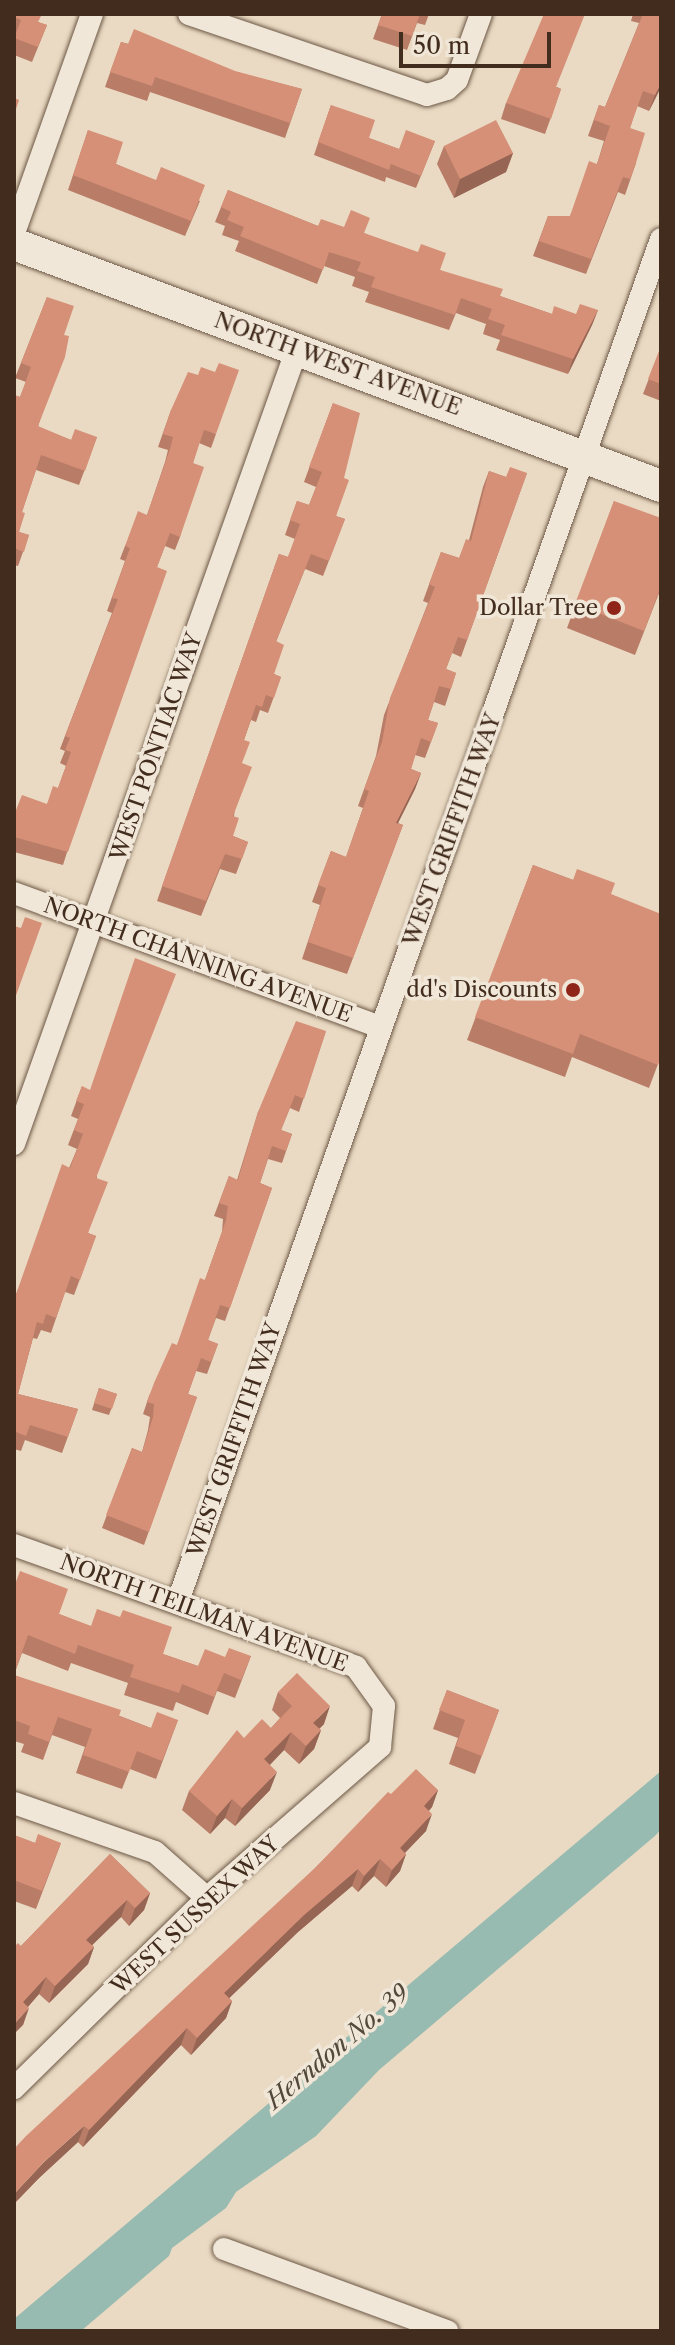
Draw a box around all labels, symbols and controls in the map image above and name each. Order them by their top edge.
scale bar [403,16,555,66]
text: 50 m [413,31,470,60]
street label: NORTH WEST AVENUE [210,307,466,421]
place label: Dollar Tree [478,595,598,621]
marker: Dollar Tree [605,599,623,617]
street label: WEST PONTIAC WAY [104,629,208,865]
street label: WEST GRIFFITH WAY [397,709,507,951]
street label: NORTH CHANNING AVENUE [40,892,356,1028]
place label: dd's Discounts [406,977,557,1003]
marker: dd's Discounts [564,981,582,999]
street label: WEST GRIFFITH WAY [181,1319,287,1561]
street label: NORTH TEILMAN AVENUE [56,1548,352,1678]
street label: WEST SUSSEX WAY [105,1830,285,2000]
water label: Herndon No. 39 [260,1979,414,2115]

